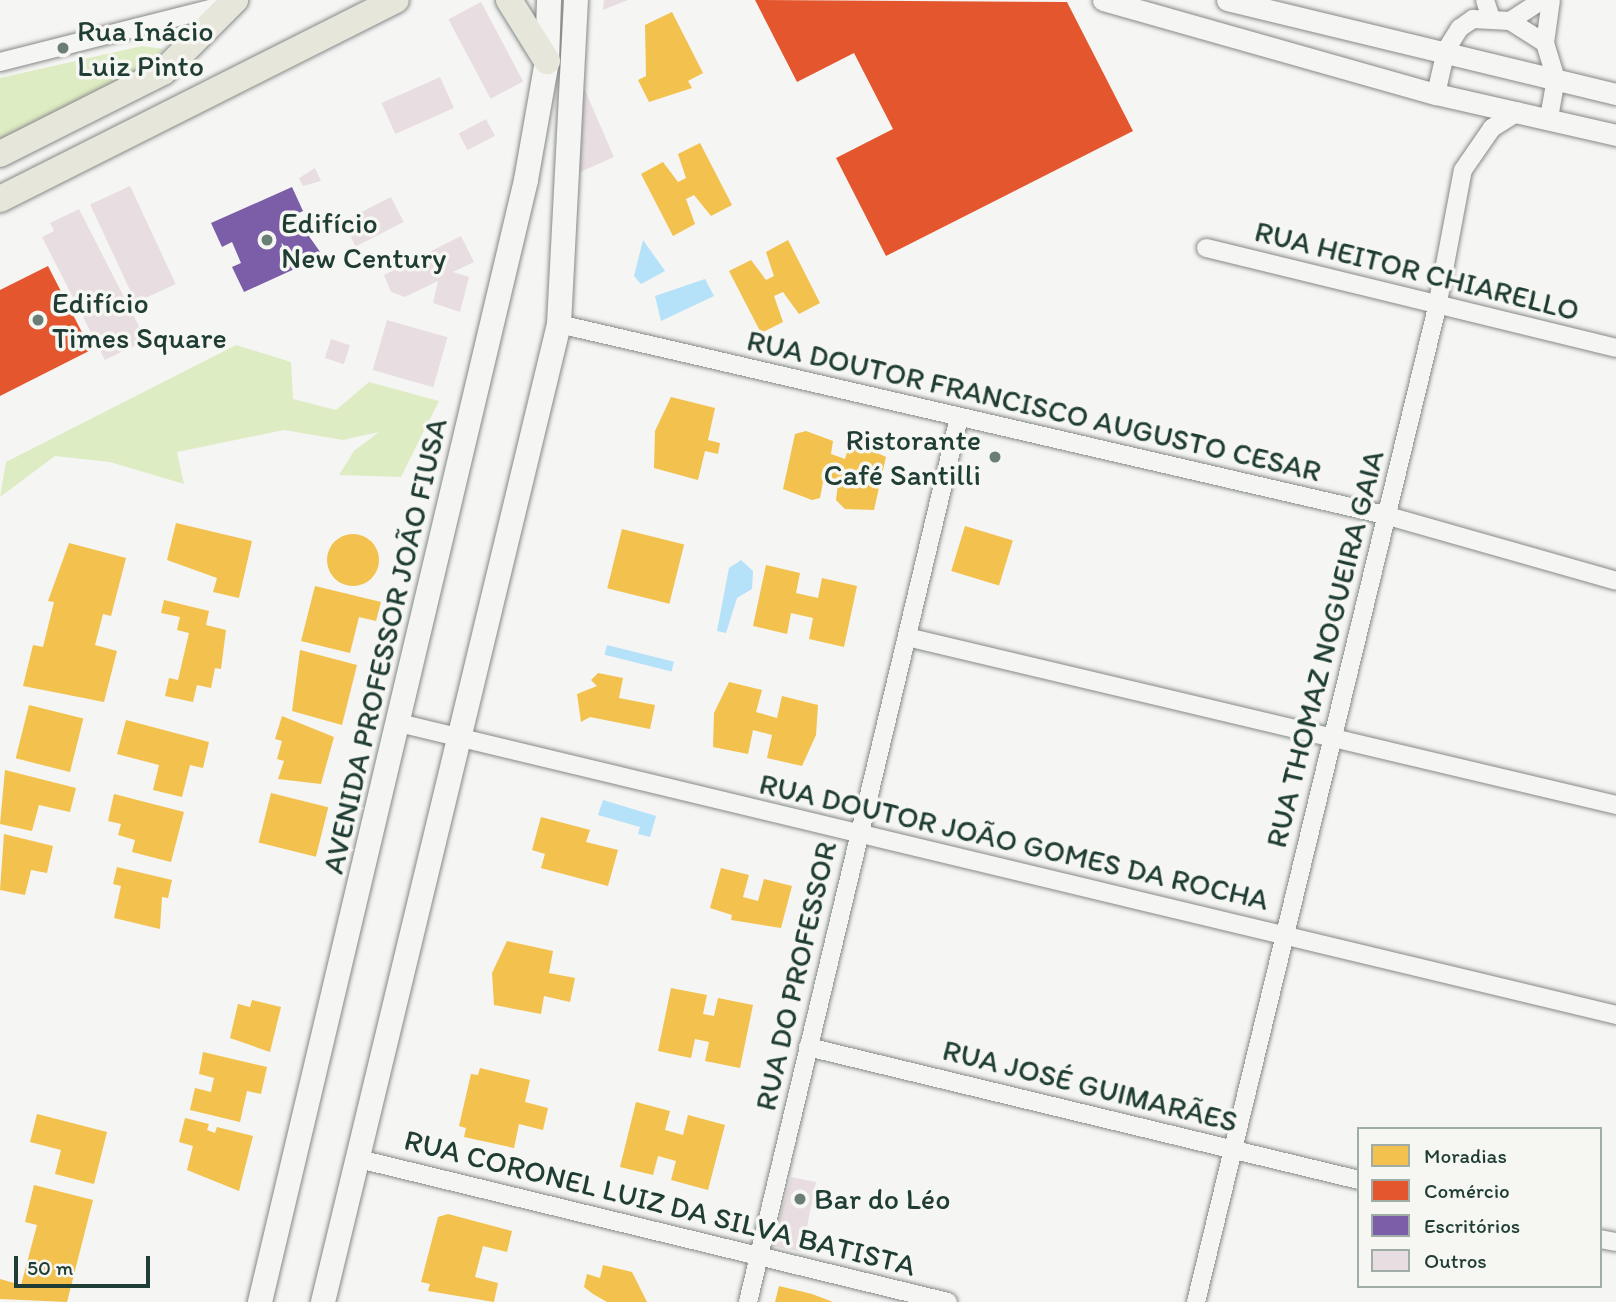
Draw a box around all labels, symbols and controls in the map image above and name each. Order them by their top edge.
place label: Rua Inácio Luiz Pinto [77,13,214,83]
marker: Rua Inácio Luiz Pinto [55,40,71,56]
place label: Edifício New Century [281,205,447,276]
street label: RUA HEITOR CHIARELLO [1252,214,1582,328]
marker: Edifício New Century [259,232,275,248]
place label: Edifício Times Square [52,285,225,356]
marker: Edifício Times Square [30,312,46,328]
street label: RUA DOUTOR FRANCISCO AUGUSTO CESAR [744,322,1324,490]
street label: AVENIDA PROFESSOR JOÃO FIUSA [315,415,455,877]
place label: Ristorante Café Santilli [822,422,981,492]
street label: RUA THOMAZ NOGUEIRA GAIA [1258,445,1392,853]
marker: Ristorante Café Santilli [987,449,1003,465]
street label: RUA DOUTOR JOÃO GOMES DA ROCHA [754,765,1274,919]
street label: RUA DO PROFESSOR [747,838,845,1114]
street label: RUA JOSÉ GUIMARÃES [938,1032,1242,1140]
street label: RUA CORONEL LUIZ DA SILVA BATISTA [404,1123,916,1283]
legend [1357,1127,1602,1288]
text: Moradias [1424,1143,1507,1168]
text: Comércio [1424,1178,1510,1203]
place label: Bar do Léo [814,1181,951,1217]
marker: Bar do Léo [792,1191,808,1207]
text: Escritórios [1424,1213,1520,1238]
scale bar [18,1242,154,1286]
text: Outros [1424,1248,1487,1273]
text: 50 m [27,1255,73,1280]

